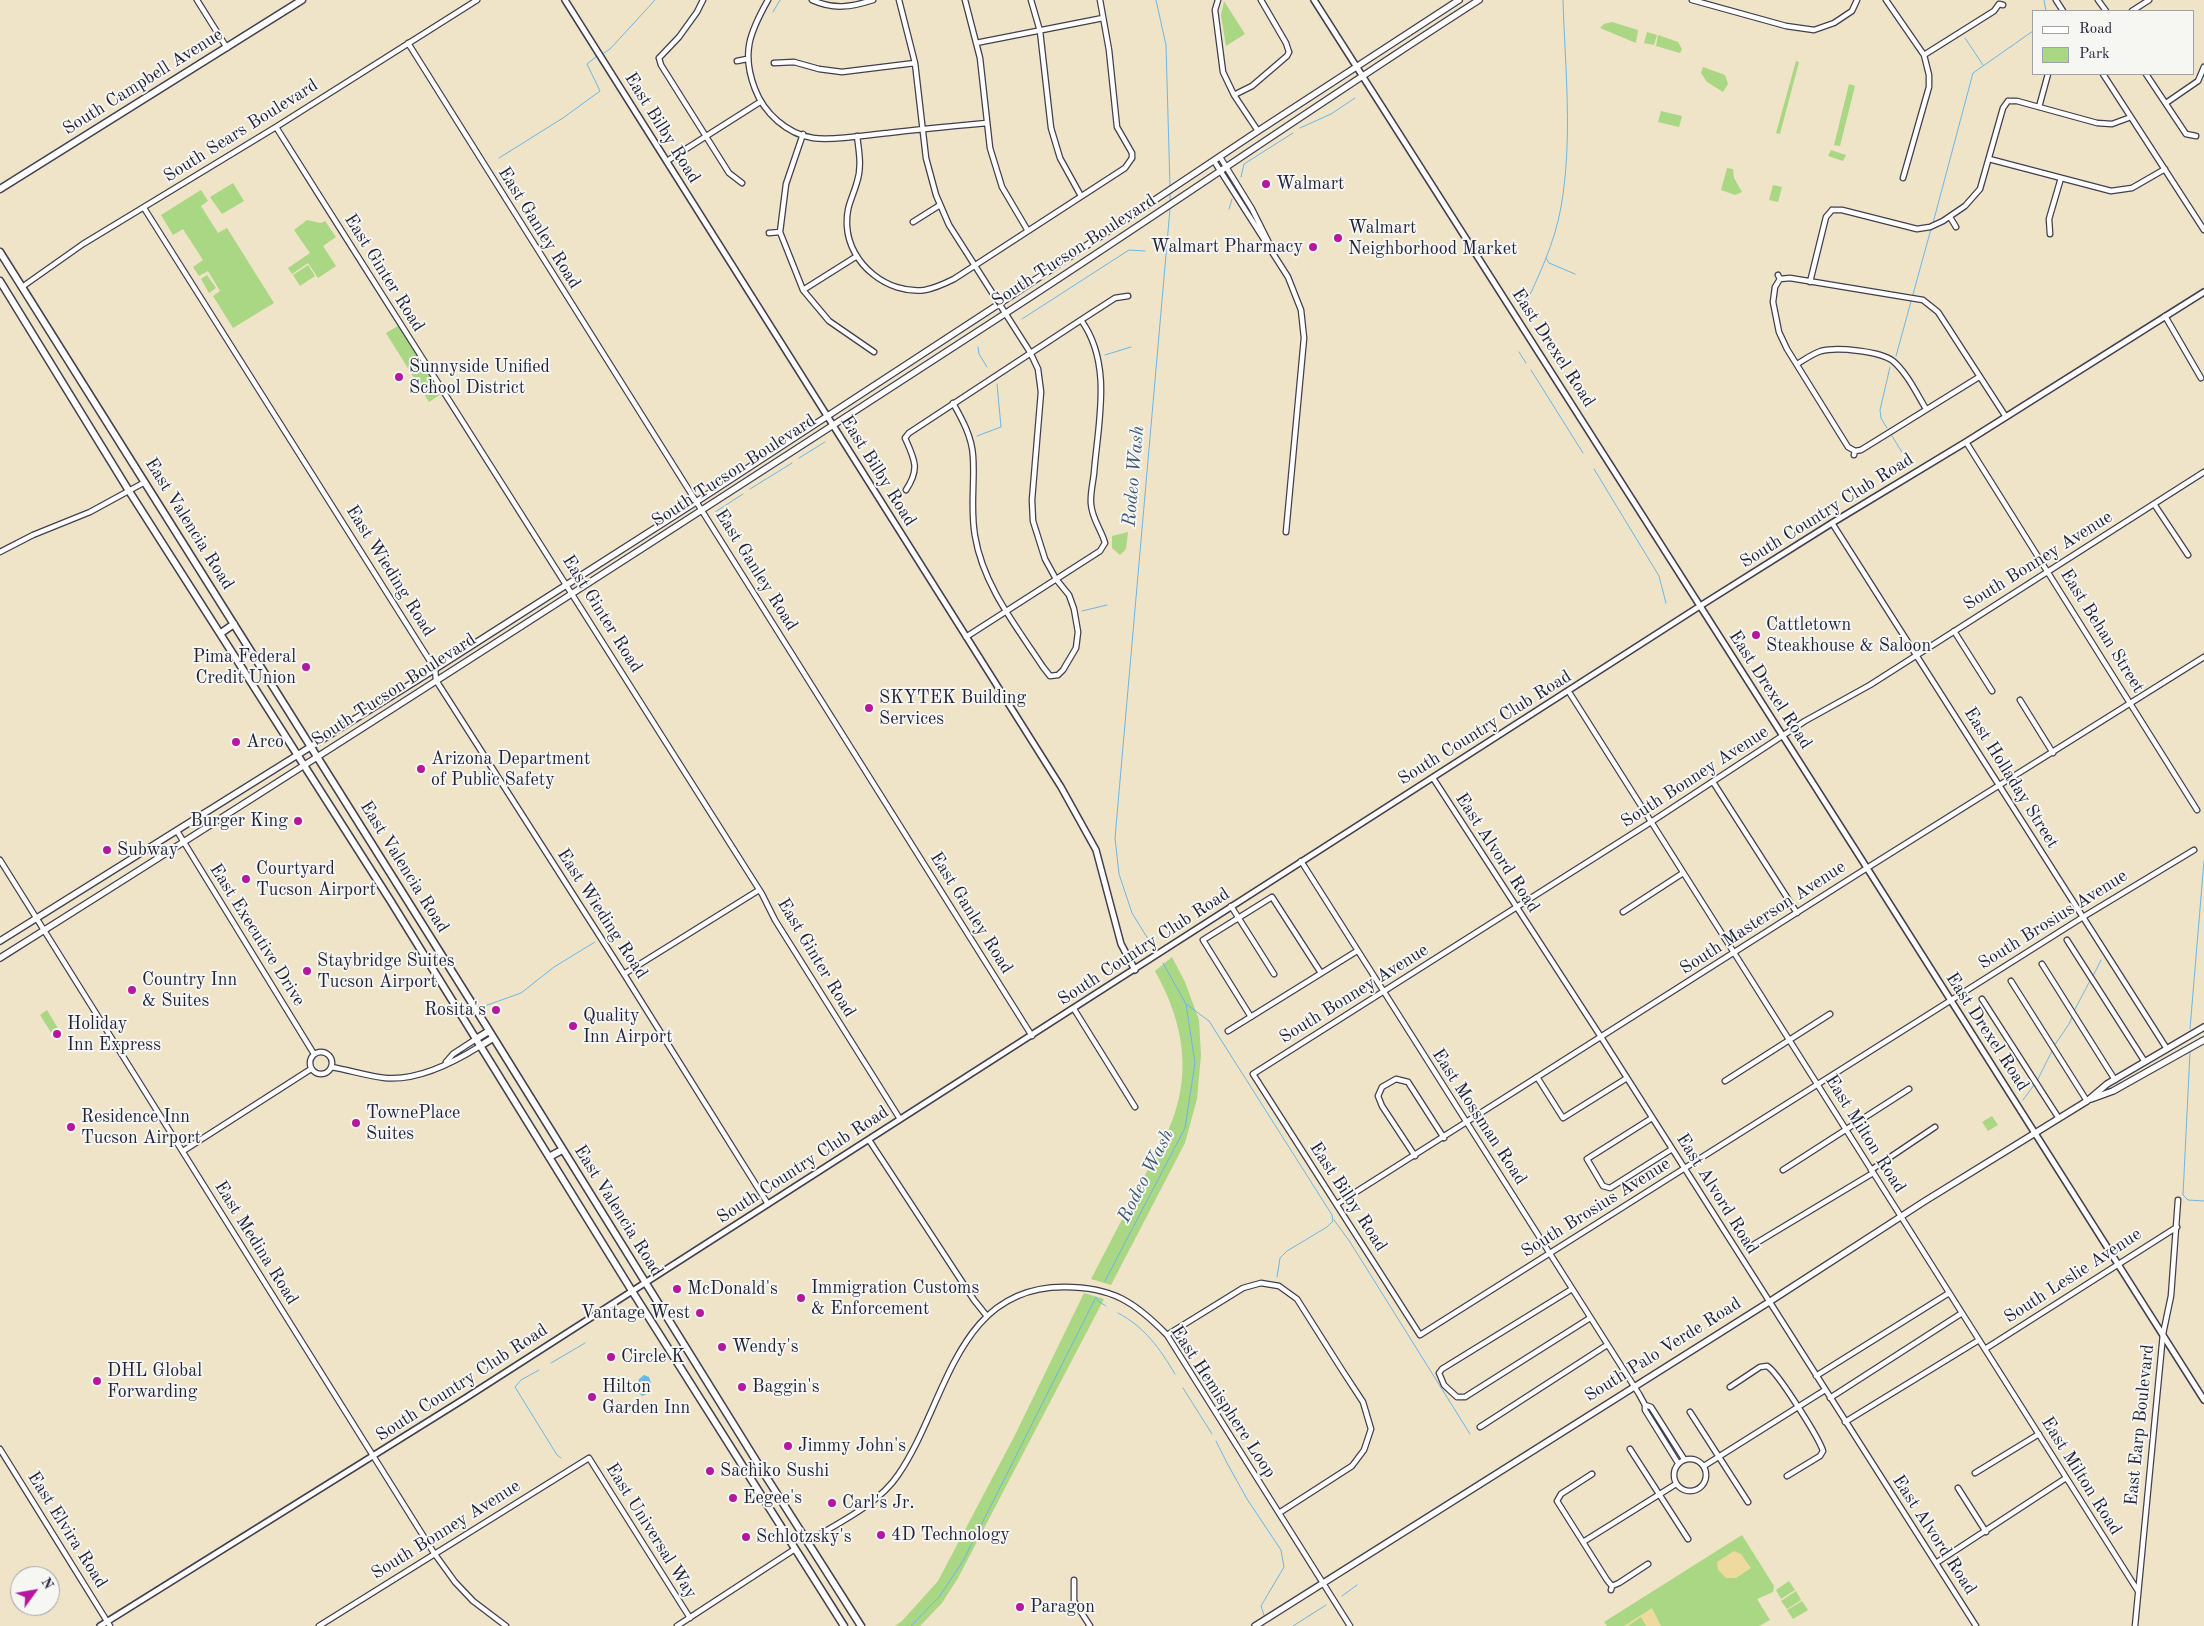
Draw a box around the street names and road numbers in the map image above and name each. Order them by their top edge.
street label: South Campbell Avenue [59,24,227,140]
street label: East Bilby Road [619,69,705,187]
street label: South Sears Boulevard [160,75,322,187]
street label: East Ganley Road [493,163,585,293]
street label: South Tucson Boulevard [988,190,1160,312]
street label: East Ginter Road [339,210,429,336]
street label: East Drexel Road [1507,285,1599,411]
street label: South Tucson Boulevard [648,410,820,532]
street label: East Bilby Road [835,412,921,530]
street label: South Country Club Road [1736,449,1918,573]
street label: East Valencia Road [140,454,238,594]
street label: East Wieding Road [341,501,439,641]
street label: East Ganley Road [710,505,802,635]
street label: South Bonney Avenue [1959,506,2117,616]
street label: East Ginter Road [557,551,647,677]
street label: East Behan Street [2055,565,2149,697]
street label: East Drexel Road [1724,627,1816,753]
street label: South Tucson Boulevard [308,629,480,751]
street label: South Country Club Road [1394,666,1576,790]
street label: East Holladay Street [1959,703,2063,853]
street label: South Bonney Avenue [1617,721,1773,833]
street label: East Alvord Road [1450,789,1544,917]
street label: East Valencia Road [355,797,453,937]
street label: East Wieding Road [552,845,652,983]
street label: East Ganley Road [925,848,1017,978]
street label: South Masterson Avenue [1676,856,1850,980]
street label: East Executive Drive [204,860,310,1010]
street label: South Brosius Avenue [1974,865,2132,975]
street label: South Country Club Road [1054,883,1234,1011]
street label: East Ginter Road [772,895,860,1021]
street label: South Bonney Avenue [1275,939,1433,1049]
street label: East Drexel Road [1941,969,2033,1095]
street label: East Mossman Road [1427,1045,1531,1189]
street label: East Milton Road [1820,1071,1910,1197]
street label: South Country Club Road [713,1101,893,1229]
street label: East Alvord Road [1671,1130,1763,1258]
street label: East Bilby Road [1304,1138,1392,1256]
street label: East Valencia Road [569,1141,667,1281]
street label: South Brosius Avenue [1517,1153,1675,1263]
street label: East Medina Road [209,1177,303,1309]
street label: South Leslie Avenue [2000,1224,2146,1328]
street label: South Palo Verde Road [1581,1293,1745,1407]
street label: South Country Club Road [372,1319,552,1447]
street label: East Hemisphere Loop [1166,1322,1280,1482]
street label: East Earp Boulevard [2121,1343,2159,1507]
street label: East Milton Road [2036,1413,2126,1539]
street label: East Universal Way [601,1459,701,1603]
street label: East Elvira Road [22,1468,112,1592]
street label: East Alvord Road [1887,1471,1981,1599]
street label: South Bonney Avenue [367,1475,525,1585]

